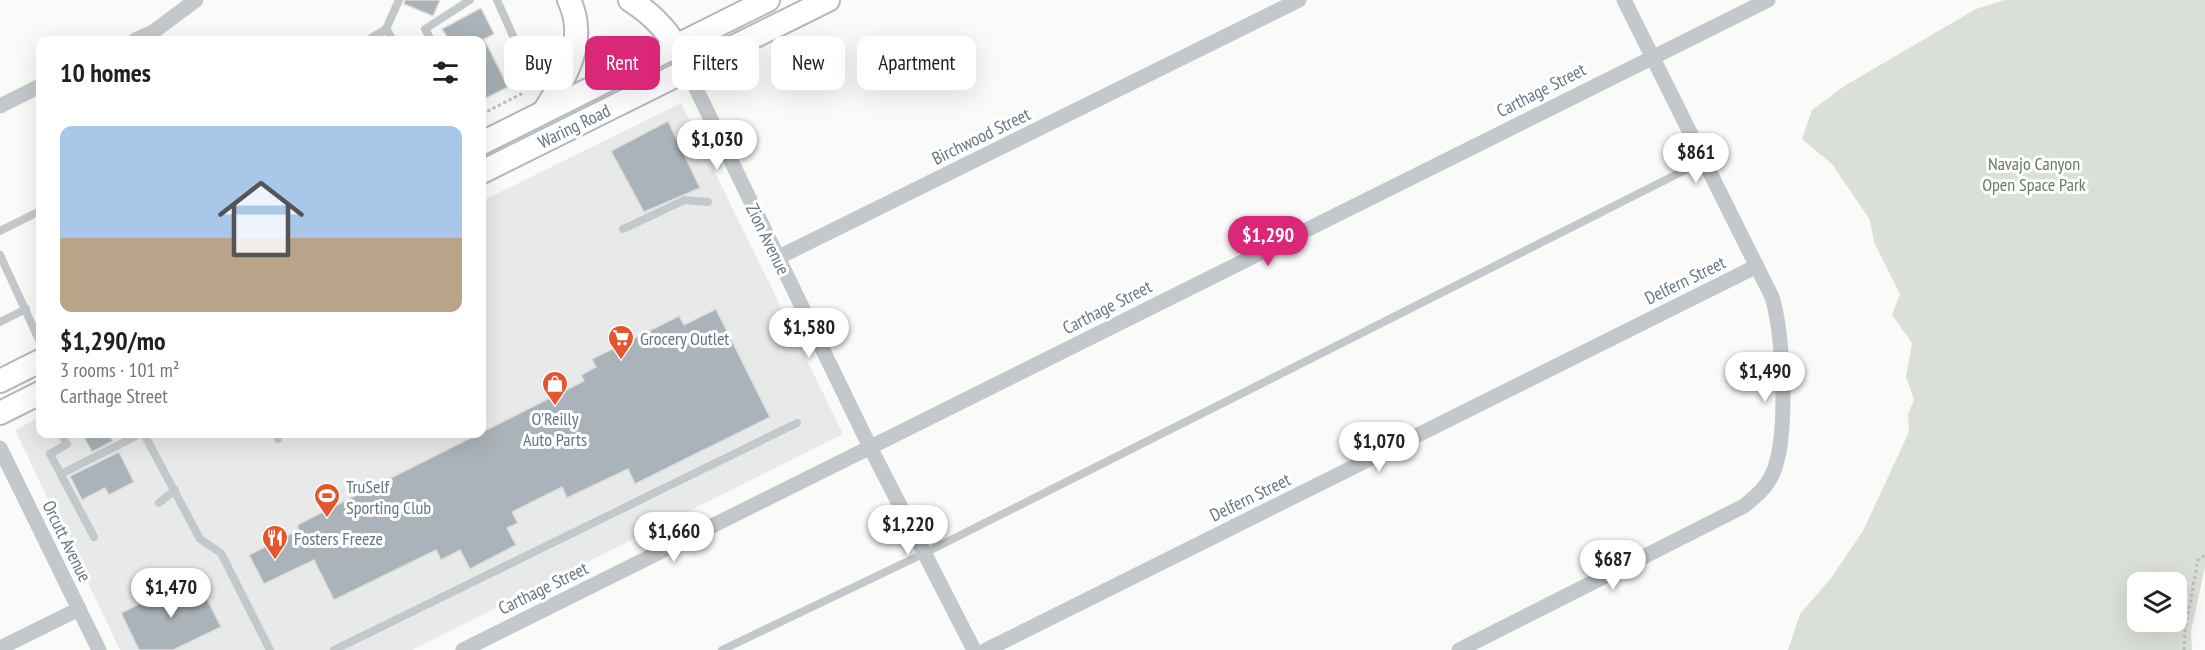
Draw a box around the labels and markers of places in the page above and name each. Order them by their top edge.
pin: $1,030 [668,120,766,171]
pin: $861 [1660,133,1732,184]
pin: $1,290 [1219,216,1317,267]
pin: $1,580 [760,308,858,359]
supermarket icon: Grocery Outlet [606,323,636,361]
place label: Grocery Outlet [640,327,729,350]
pin: $1,490 [1716,352,1814,403]
shop icon: O'Reilly Auto Parts [540,369,570,407]
place label: O'Reilly Auto Parts [523,407,587,451]
pin: $1,070 [1330,422,1428,473]
place label: TruSelf Sporting Club [346,475,431,519]
sports icon: TruSelf Sporting Club [312,481,342,519]
pin: $1,220 [859,505,957,556]
pin: $1,660 [625,512,723,563]
restaurant icon: Fosters Freeze [260,523,290,561]
place label: Fosters Freeze [294,527,383,550]
pin: $687 [1577,540,1649,591]
pin: $1,470 [122,568,220,619]

